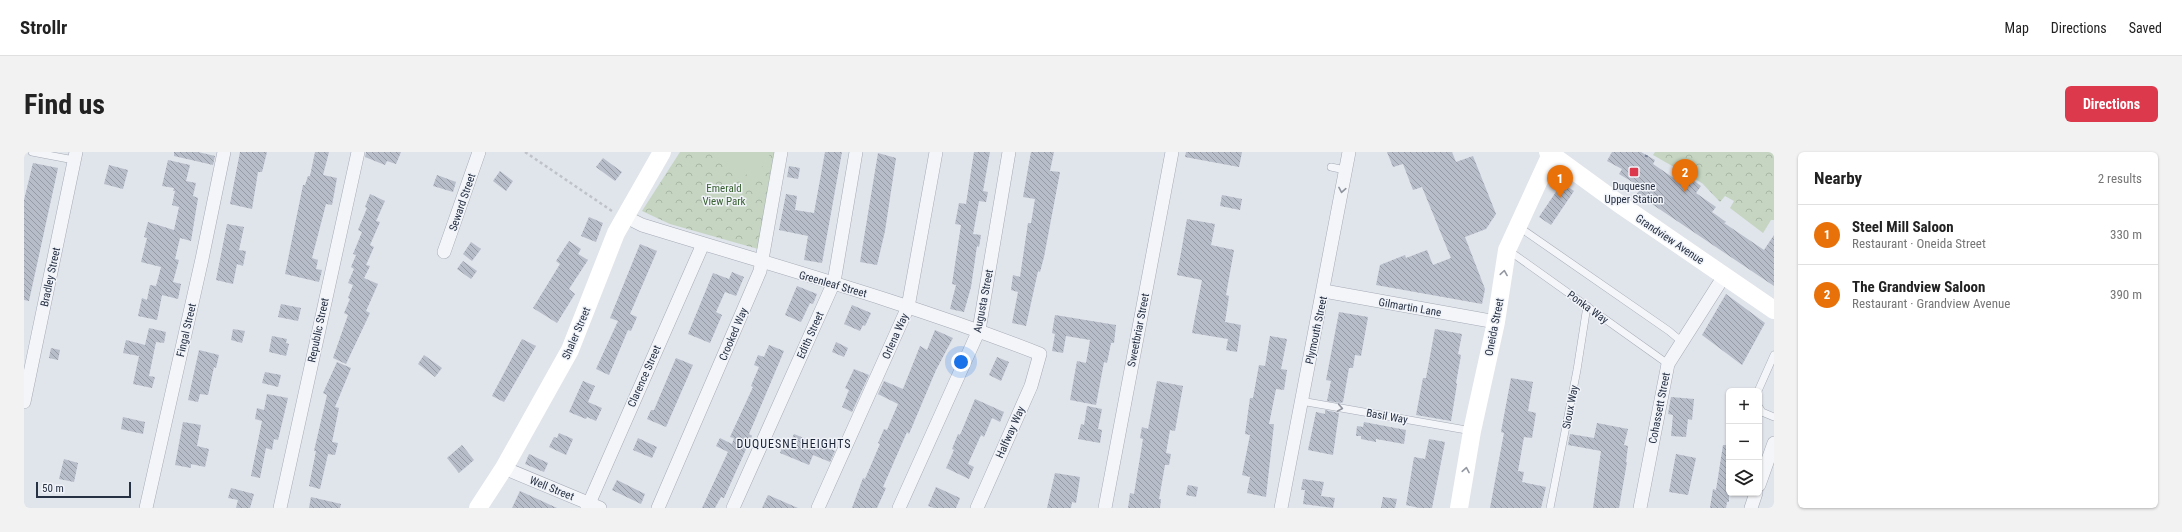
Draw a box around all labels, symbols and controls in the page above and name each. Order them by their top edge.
text: Strollr [20,16,67,39]
text: Map [2005,20,2029,36]
text: Directions [2051,20,2107,36]
text: Saved [2129,20,2162,36]
button: Directions [2065,86,2158,122]
text: Find us [24,88,105,121]
pin: 2 [1672,159,1698,192]
pin: 1 [1547,165,1573,198]
marker: Duquesne Upper Station [1628,166,1640,178]
text: Nearby [1814,168,1862,188]
text: 2 results [2098,171,2142,186]
street label: Seward Street [447,172,478,233]
place label: Duquesne Upper Station [1605,180,1663,206]
park label: Emerald View Park [702,182,746,208]
one-way arrow [1338,187,1347,194]
street label: Grandview Avenue [1633,212,1706,267]
text: Steel Mill Saloon [1852,218,1954,236]
text: 1 [1824,227,1830,242]
text: 330 m [2110,227,2142,242]
text: Restaurant · Oneida Street [1852,236,1986,251]
street label: Bradley Street [38,246,63,308]
street label: Augusta Street [971,268,996,334]
street label: Greenleaf Street [797,269,868,300]
one-way arrow [1499,270,1508,276]
text: The Grandview Saloon [1852,278,1985,296]
text: 2 [1824,287,1830,302]
text: 390 m [2110,287,2142,302]
street label: Ponka Way [1565,288,1611,327]
street label: Sweetbriar Street [1125,292,1152,368]
street label: Plymouth Street [1303,295,1330,365]
street label: Gilmartin Lane [1378,296,1442,319]
text: Restaurant · Grandview Avenue [1852,296,2010,311]
street label: Republic Street [305,297,332,364]
street label: Oneida Street [1483,297,1506,357]
street label: Fingal Street [174,302,199,358]
street label: Shaler Street [560,305,593,361]
street label: Crooked Way [716,305,751,363]
street label: Edith Street [794,310,827,361]
street label: Orlena Way [880,311,911,361]
street label: Clarence Street [625,343,664,409]
your location [951,352,971,372]
street label: Cohassett Street [1646,371,1673,445]
street label: Sioux Way [1560,384,1581,430]
map controls [1726,388,1762,496]
button: + [1726,388,1762,424]
one-way arrow [1337,403,1343,411]
street label: Halfway Way [993,404,1028,460]
street label: Basil Way [1365,406,1409,427]
button: − [1726,424,1762,460]
district label: DUQUESNE HEIGHTS [736,437,852,451]
button: layers [1726,460,1762,496]
one-way arrow [1461,466,1470,473]
street label: Well Street [528,474,576,503]
scale bar [36,480,131,499]
text: 50 m [42,482,64,495]

